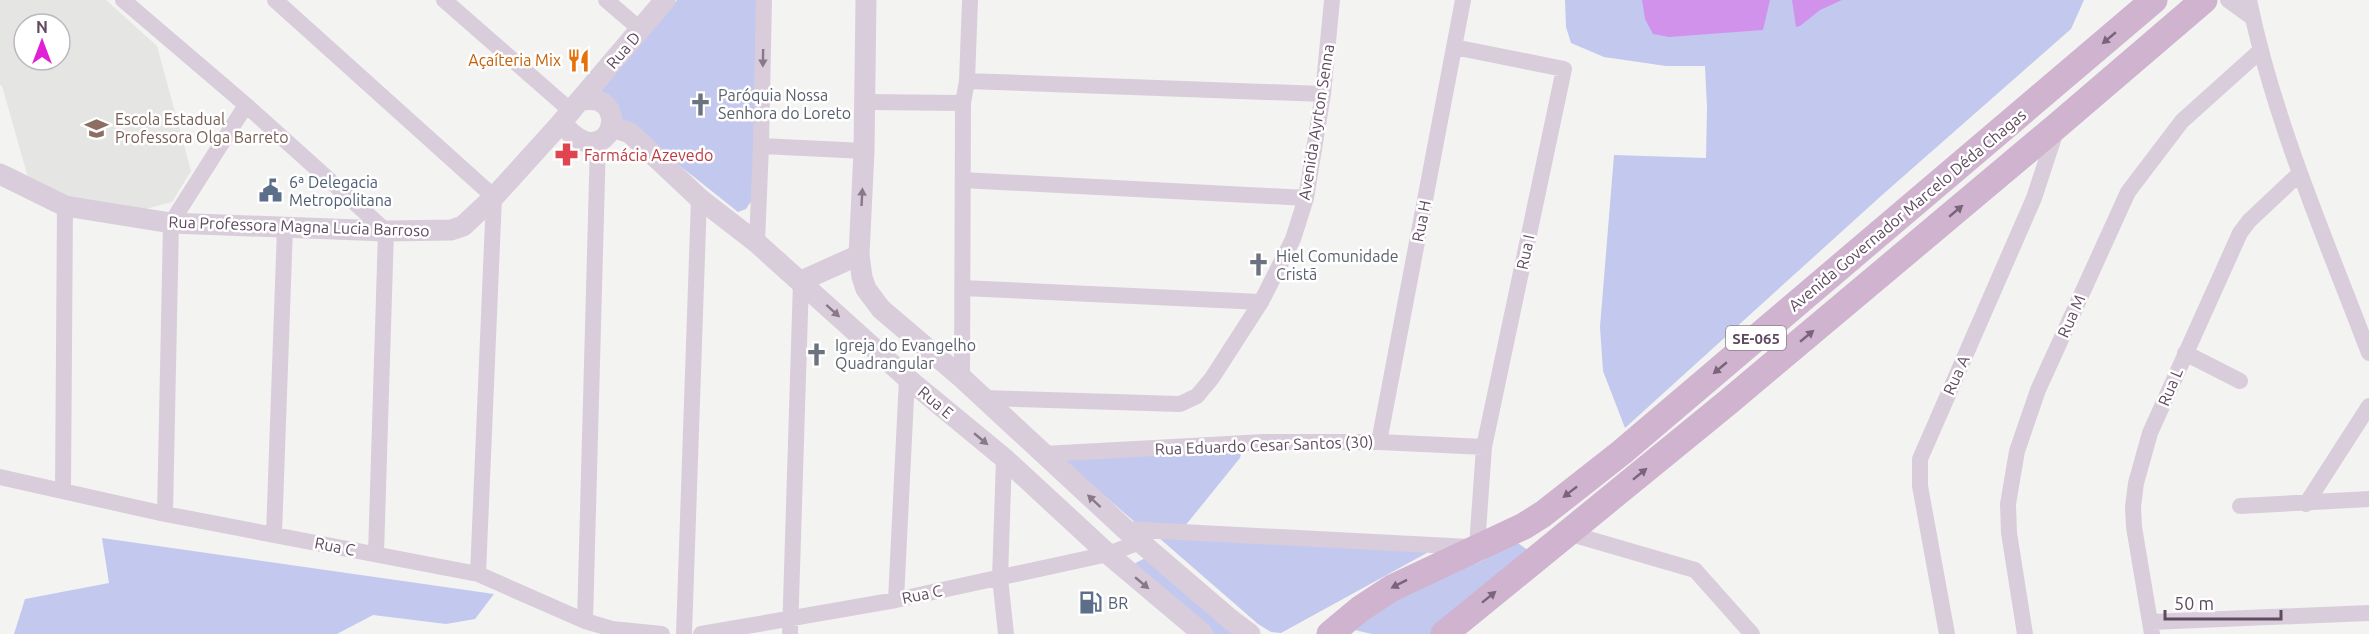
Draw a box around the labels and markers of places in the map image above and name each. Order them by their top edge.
restaurant icon: Açaíteria Mix [566,47,592,73]
place label: Açaíteria Mix [468,51,561,69]
place label: Paróquia Nossa Senhora do Loreto [718,86,851,122]
church icon: Paróquia Nossa Senhora do Loreto [687,91,713,117]
place label: Escola Estadual Professora Olga Barreto [115,110,289,146]
school or university icon: Escola Estadual Professora Olga Barreto [84,115,110,141]
pharmacy icon: Farmácia Azevedo [553,142,579,168]
place label: Farmácia Azevedo [584,146,713,164]
place label: 6ª Delegacia Metropolitana [289,173,392,209]
public building icon: 6ª Delegacia Metropolitana [258,178,284,204]
place label: Hiel Comunidade Cristã [1276,247,1399,283]
church icon: Hiel Comunidade Cristã [1245,252,1271,278]
place label: Igreja do Evangelho Quadrangular [835,336,976,372]
church icon: Igreja do Evangelho Quadrangular [804,341,830,367]
fuel station icon: BR [1077,590,1103,616]
place label: BR [1108,594,1128,612]

